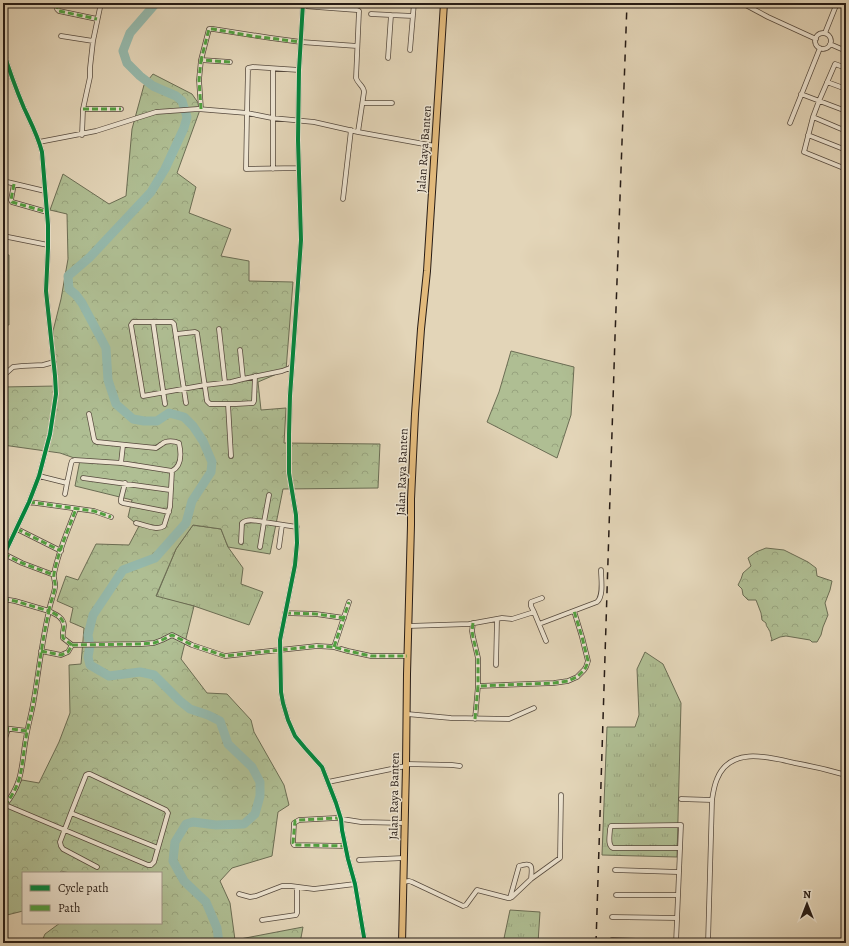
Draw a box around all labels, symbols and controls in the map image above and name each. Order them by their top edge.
street label: Jalan Raya Banten [413,104,435,193]
street label: Jalan Raya Banten [392,428,412,516]
street label: Jalan Raya Banten [385,752,403,840]
legend [22,872,162,924]
text: Cycle path [58,880,109,896]
north arrow [787,884,827,924]
text: N [803,887,811,902]
text: Path [58,900,81,916]

